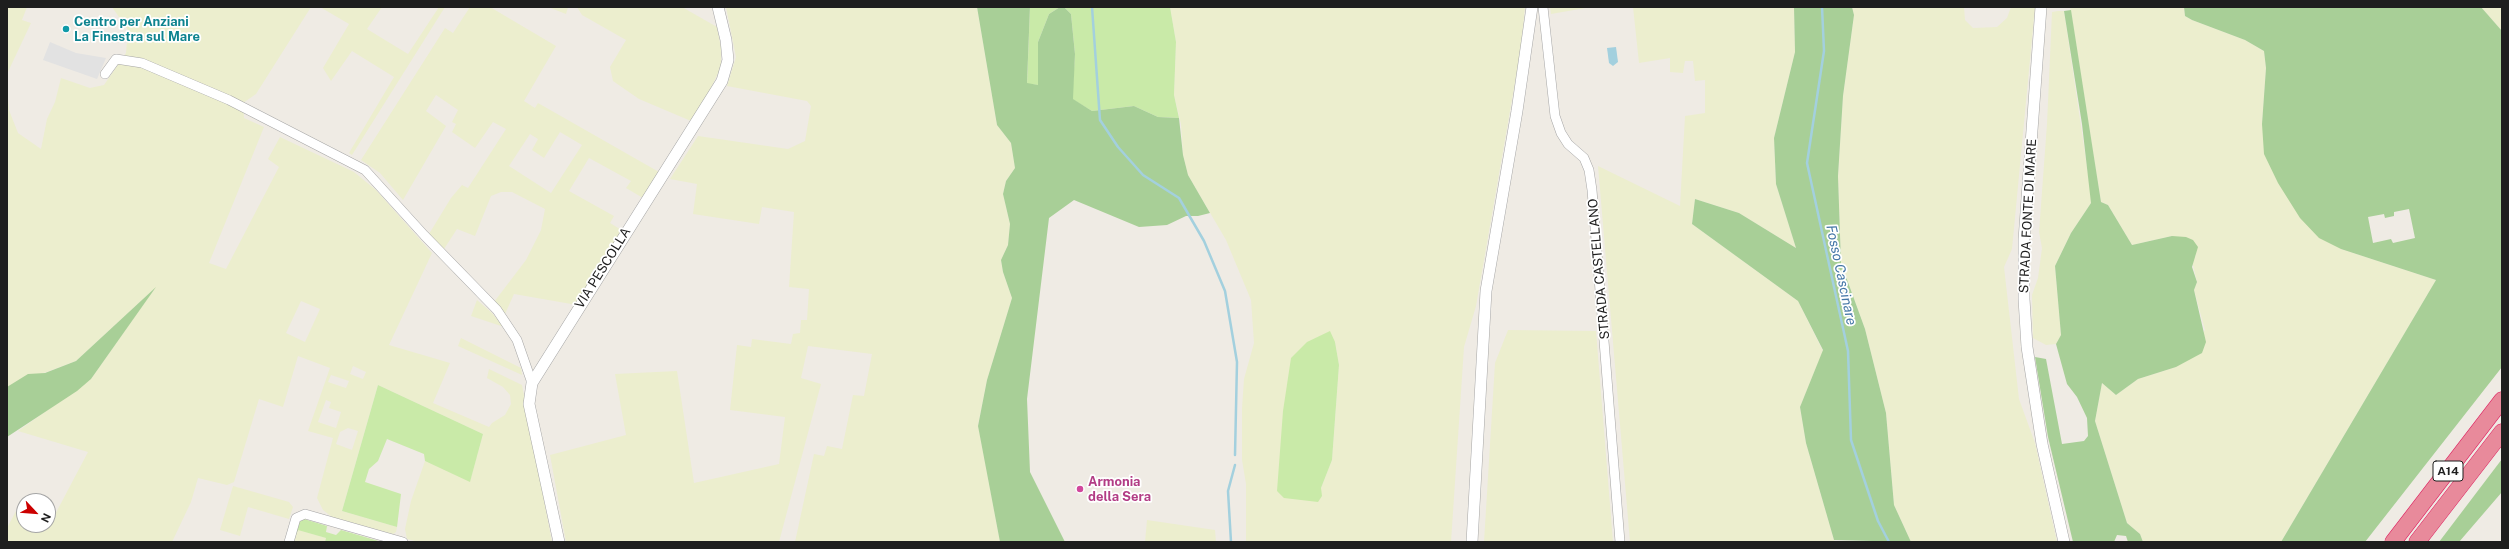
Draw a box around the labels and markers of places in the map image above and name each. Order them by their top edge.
place label: Centro per Anziani La Finestra sul Mare [74,14,200,45]
marker: Centro per Anziani La Finestra sul Mare [61,24,71,34]
place label: Armonia della Sera [1088,474,1151,505]
marker: Armonia della Sera [1075,484,1085,494]

